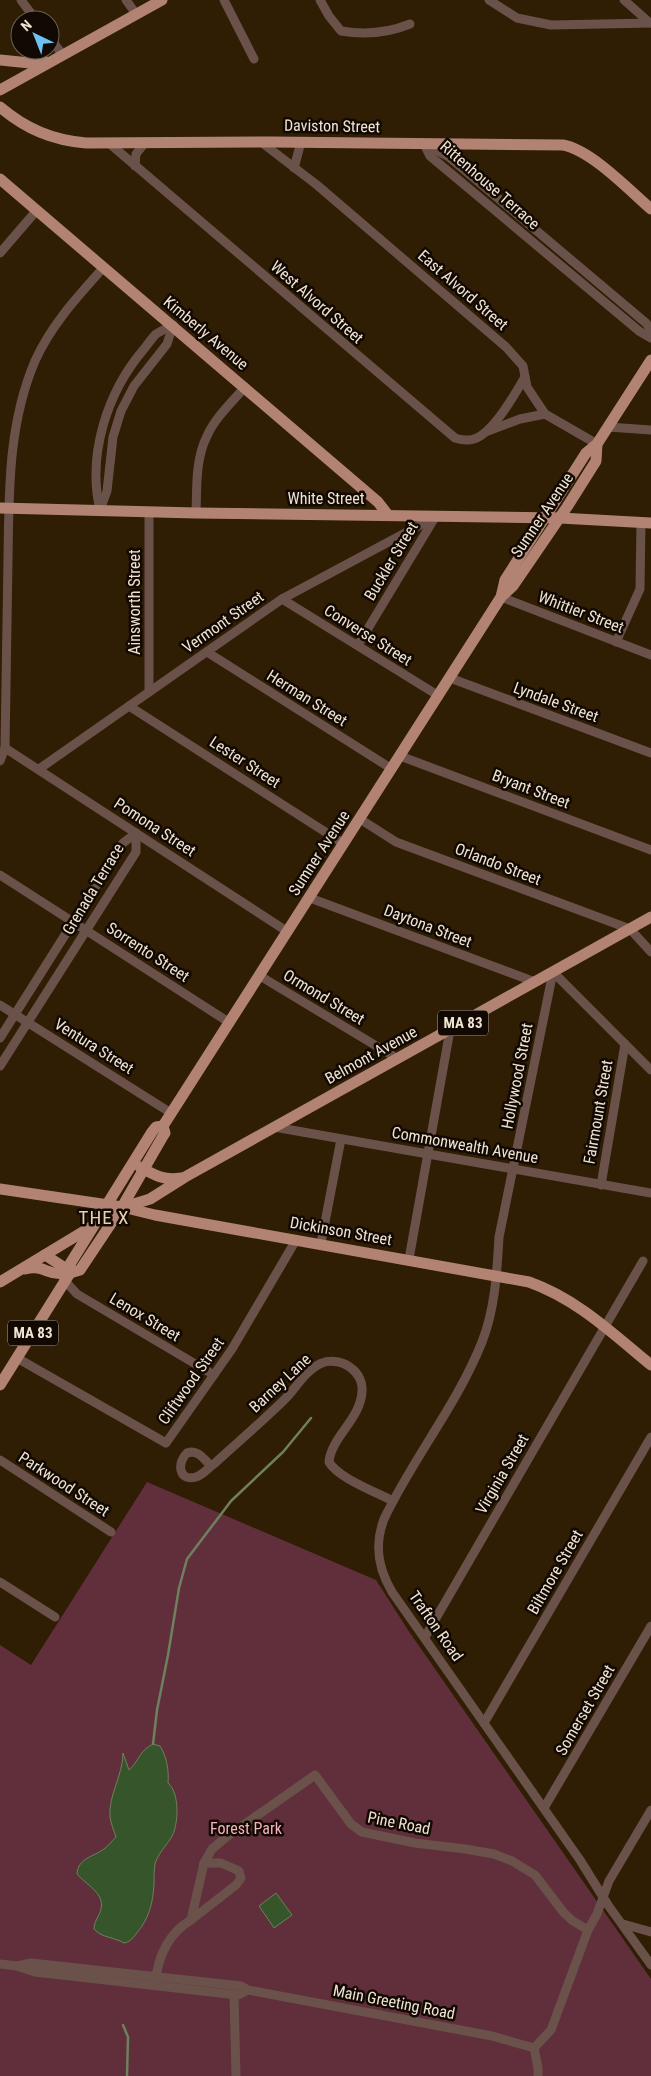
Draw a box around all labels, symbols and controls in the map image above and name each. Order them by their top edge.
north arrow [10,10,60,60]
text: N [18,17,35,34]
street label: Daviston Street [284,116,380,136]
street label: Rittenhouse Terrace [436,137,544,233]
street label: East Alvord Street [414,246,512,334]
street label: West Alvord Street [267,257,367,348]
street label: Kimberly Avenue [160,292,252,374]
street label: Sumner Avenue [507,469,577,561]
street label: White Street [288,489,365,508]
street label: Buckler Street [360,518,422,604]
street label: Ainsworth Street [125,549,144,655]
street label: Vermont Street [179,587,267,657]
street label: Whittier Street [535,587,627,637]
street label: Converse Street [321,600,416,670]
street label: Herman Street [263,666,351,730]
street label: Lyndale Street [511,678,601,726]
street label: Lester Street [206,732,284,792]
street label: Bryant Street [490,766,573,813]
street label: Pomona Street [111,794,200,861]
street label: Sumner Avenue [284,807,354,899]
street label: Orlando Street [452,839,544,889]
street label: Grenada Terrace [58,840,128,938]
street label: Daytona Street [381,901,475,952]
street label: Sorrento Street [103,918,193,986]
street label: Ormond Street [280,965,368,1029]
road number: MA 83 [438,1010,488,1036]
street label: Ventura Street [51,1014,137,1078]
street label: Hollywood Street [497,1021,537,1131]
street label: Belmont Avenue [322,1022,420,1088]
street label: Fairmount Street [580,1058,617,1165]
street label: Commonwealth Avenue [390,1123,540,1167]
district label: THE X [79,1206,129,1229]
street label: Dickinson Street [289,1213,394,1249]
street label: Lenox Street [106,1289,184,1346]
road number: MA 83 [8,1320,58,1346]
street label: Cliftwood Street [154,1334,228,1428]
street label: Barney Lane [245,1350,315,1416]
street label: Virginia Street [471,1430,533,1517]
street label: Parkwood Street [15,1448,113,1520]
street label: Biltmore Street [523,1526,587,1618]
street label: Trafton Road [405,1587,467,1665]
street label: Somerset Street [551,1661,619,1759]
street label: Pine Road [366,1808,432,1838]
park label: Forest Park [210,1819,283,1838]
street label: Main Greeting Road [331,1981,457,2023]

